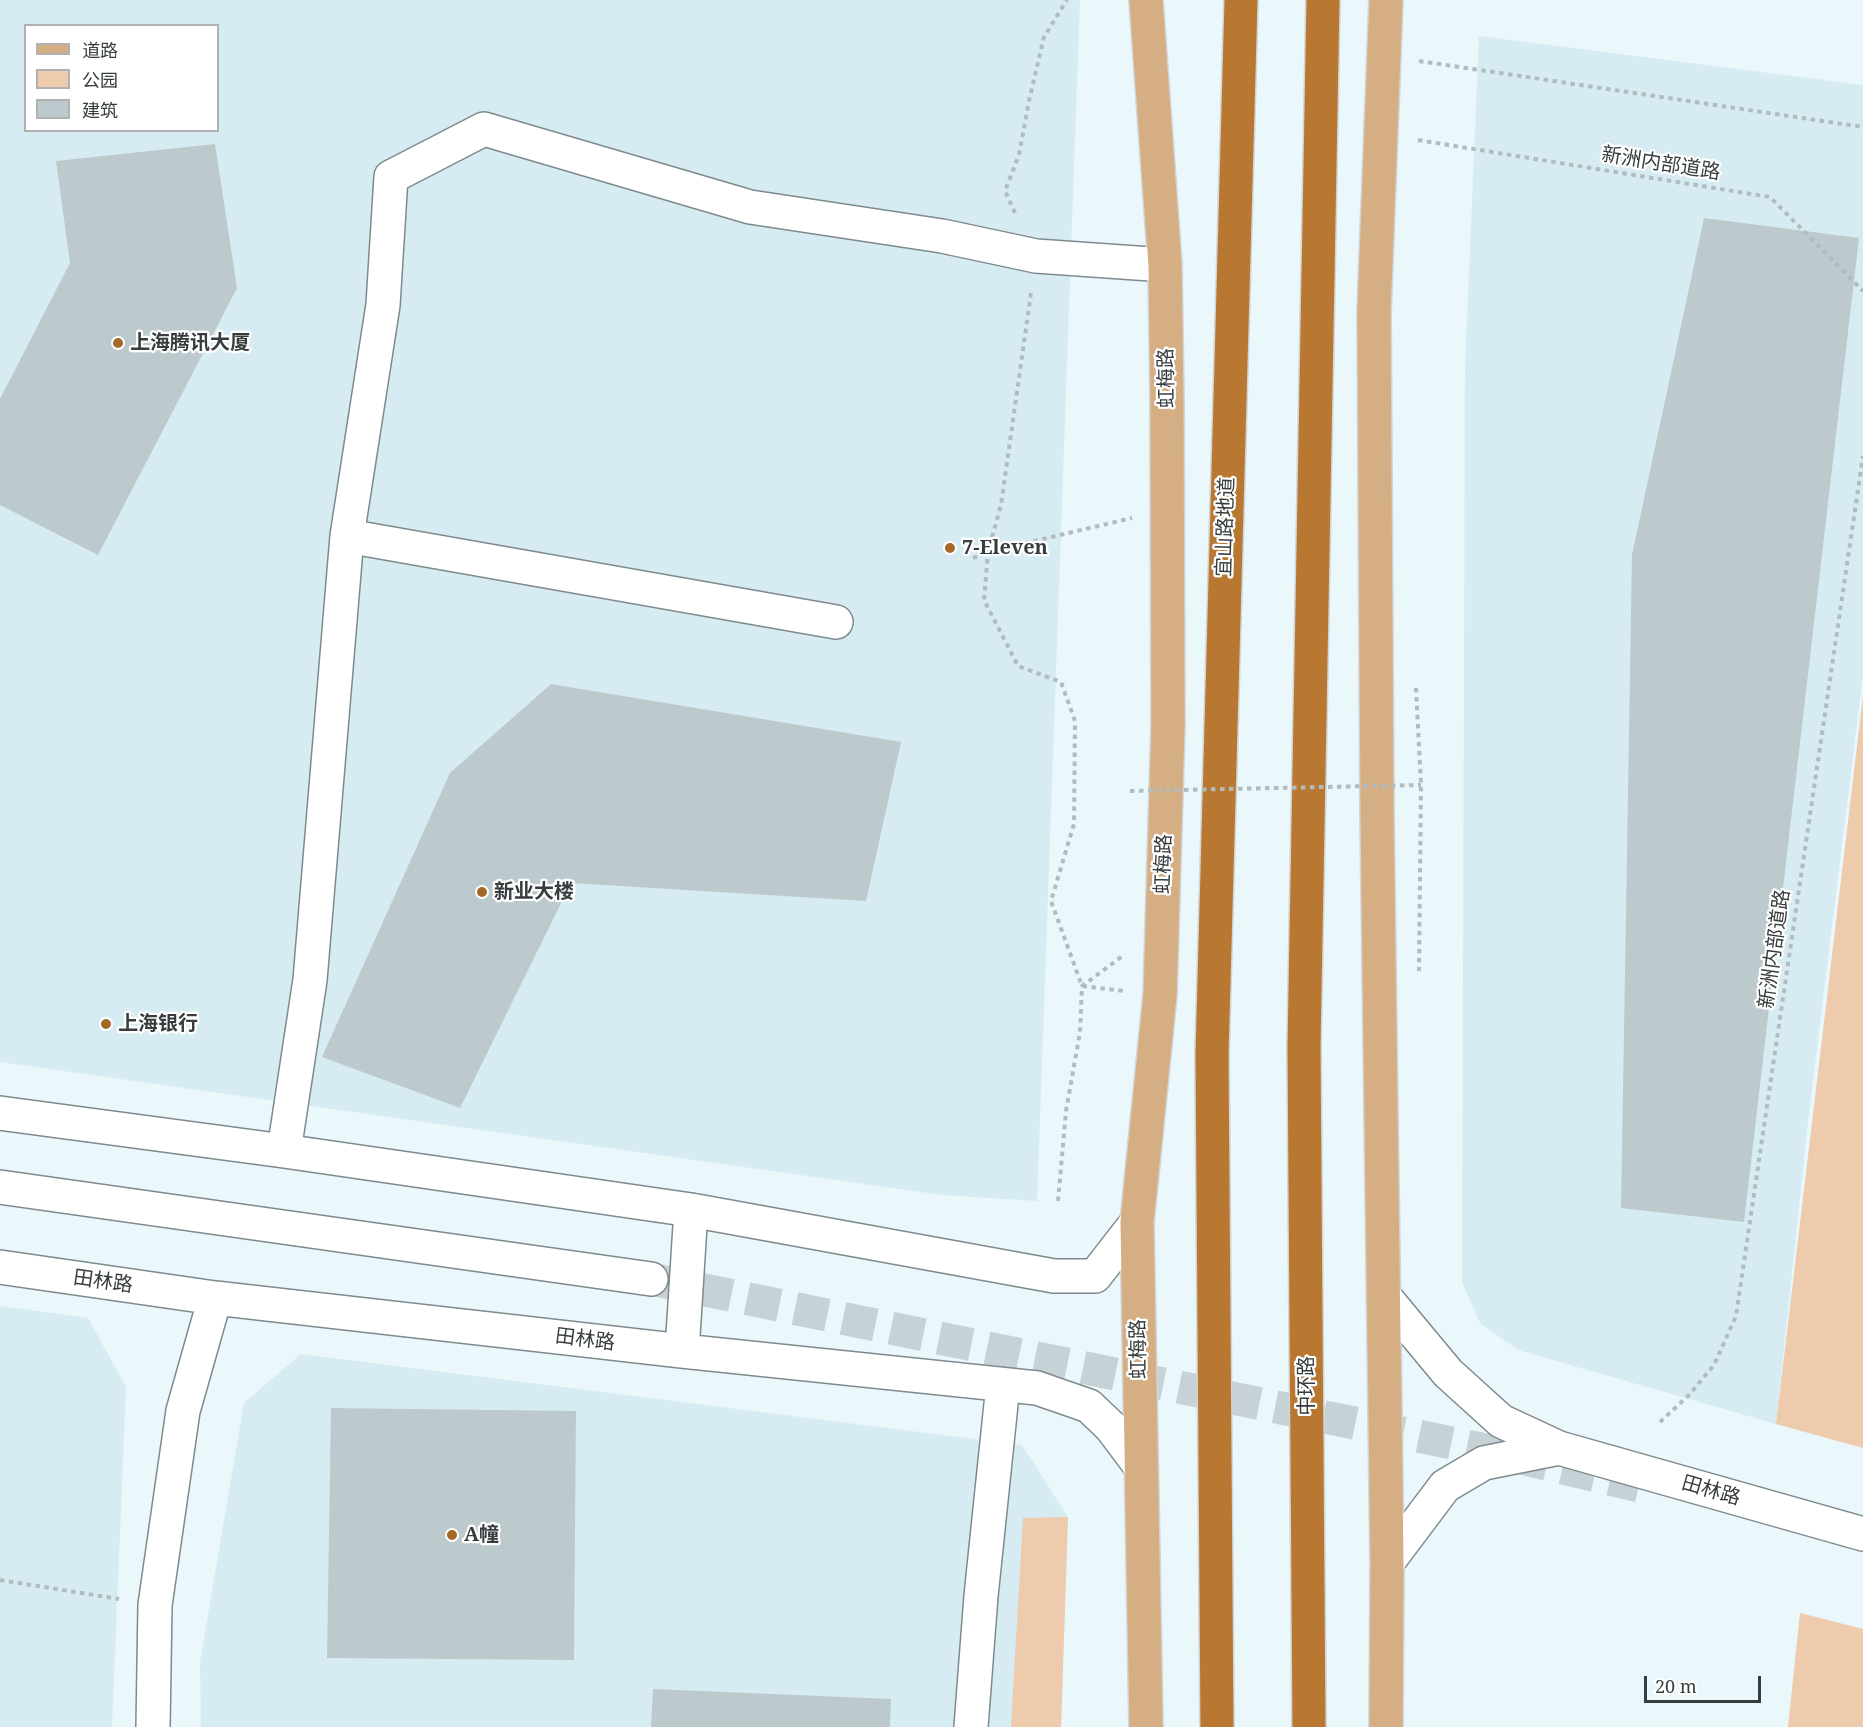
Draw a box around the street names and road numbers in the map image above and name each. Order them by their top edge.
street label: 新洲内部道路 [1600,143,1722,185]
street label: 虹梅路 [1154,348,1180,408]
street label: 宜山路地道 [1212,477,1240,577]
street label: 虹梅路 [1151,834,1177,894]
street label: 新洲内部道路 [1755,888,1795,1010]
street label: 田林路 [72,1266,134,1298]
street label: 虹梅路 [1126,1319,1152,1379]
street label: 田林路 [554,1324,616,1356]
street label: 中环路 [1295,1356,1319,1416]
street label: 田林路 [1679,1471,1743,1511]

